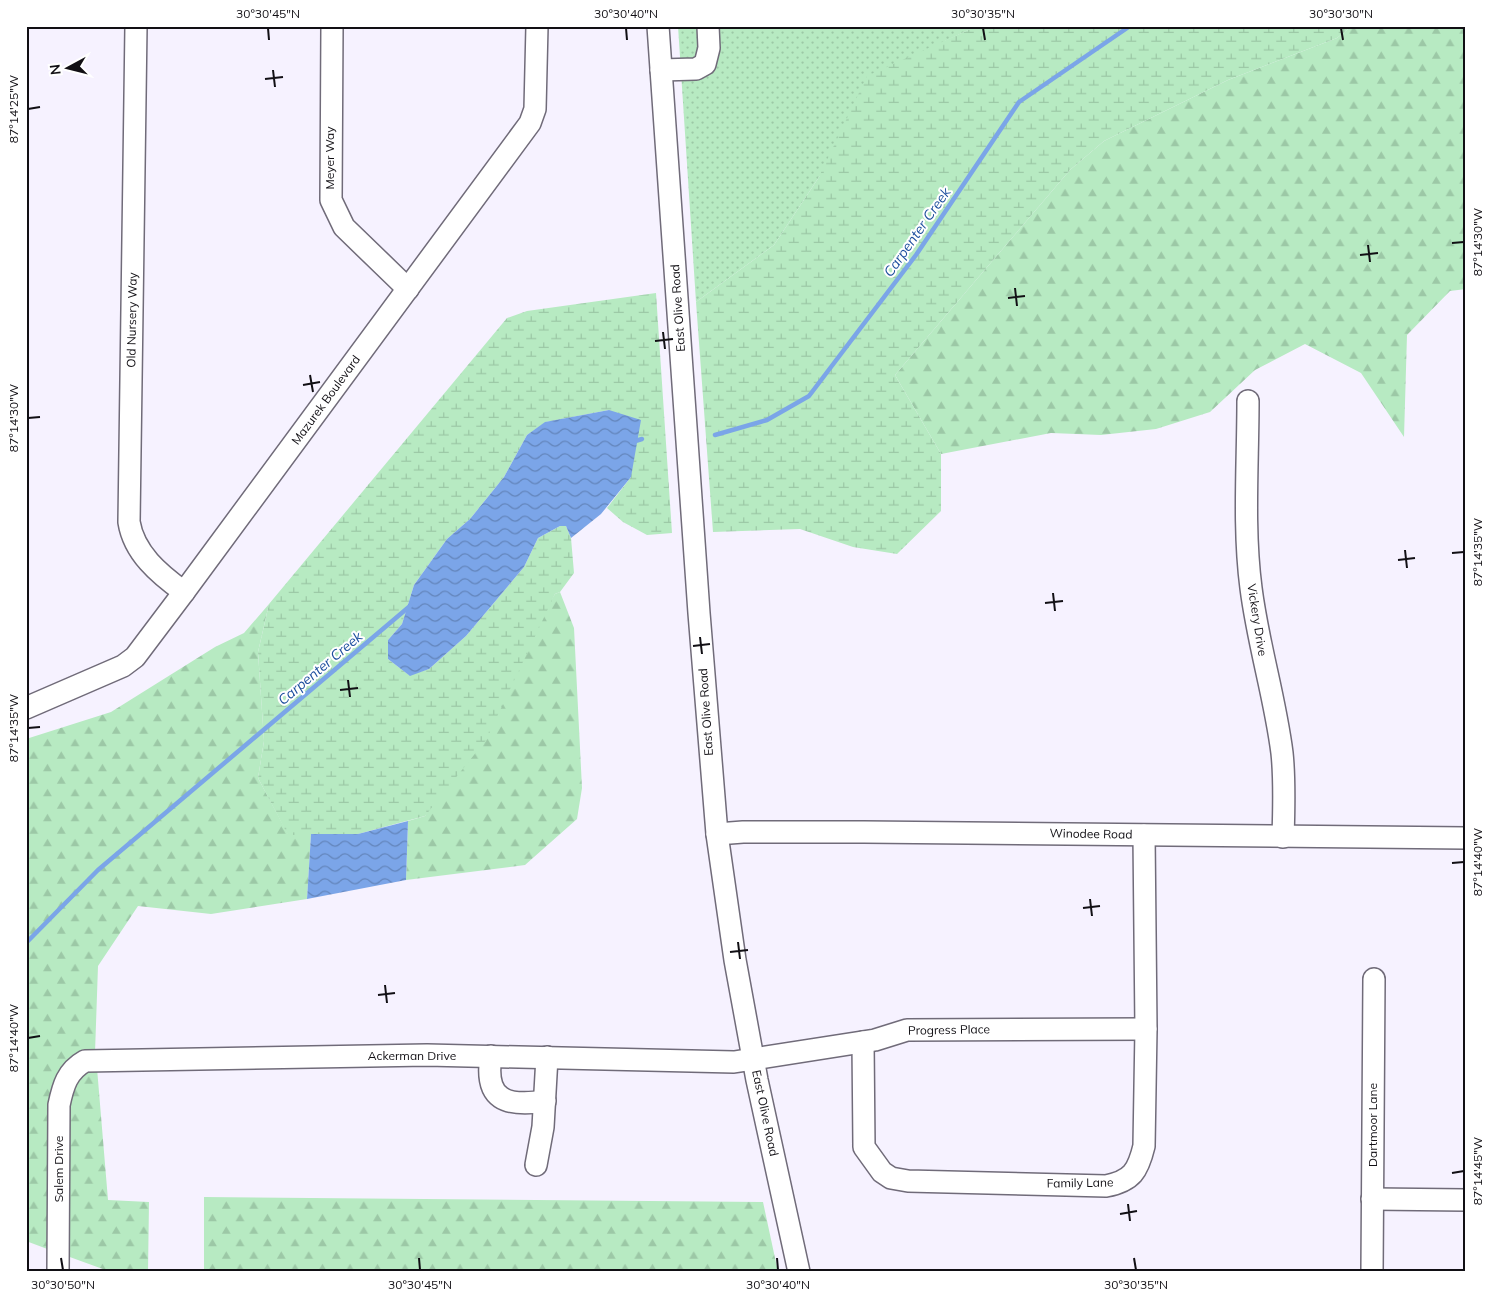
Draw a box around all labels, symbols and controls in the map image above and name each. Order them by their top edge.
text: 30°30'45"N [236,6,300,21]
text: 30°30'40"N [594,6,658,21]
text: 30°30'35"N [951,6,1015,21]
text: 30°30'30"N [1309,6,1373,21]
north arrow [42,42,92,92]
text: N [46,63,65,76]
text: 87°14'25"W [6,75,21,143]
street label: Meyer Way [322,126,337,190]
water label: Carpenter Creek [879,183,955,280]
text: 87°14'30"W [1470,208,1485,276]
street label: East Olive Road [667,264,688,352]
street label: Old Nursery Way [123,271,140,368]
street label: Mazurek Boulevard [288,352,363,447]
text: 87°14'30"W [6,384,21,452]
text: 87°14'35"W [1470,518,1485,586]
street label: Vickery Drive [1244,583,1271,657]
water label: Carpenter Creek [274,627,367,709]
street label: East Olive Road [695,668,716,756]
text: 87°14'35"W [6,694,21,762]
street label: Winodee Road [1049,825,1133,842]
text: 87°14'40"W [1470,828,1485,896]
text: 87°14'40"W [6,1004,21,1072]
street label: Progress Place [908,1021,990,1038]
street label: Ackerman Drive [368,1048,456,1063]
street label: East Olive Road [749,1068,782,1157]
street label: Dartmoor Lane [1365,1083,1380,1167]
street label: Salem Drive [51,1136,66,1202]
text: 87°14'45"W [1470,1137,1485,1205]
street label: Family Lane [1046,1174,1113,1191]
text: 30°30'50"N [31,1277,95,1292]
text: 30°30'45"N [388,1277,452,1292]
text: 30°30'40"N [746,1277,810,1292]
text: 30°30'35"N [1104,1277,1168,1292]

